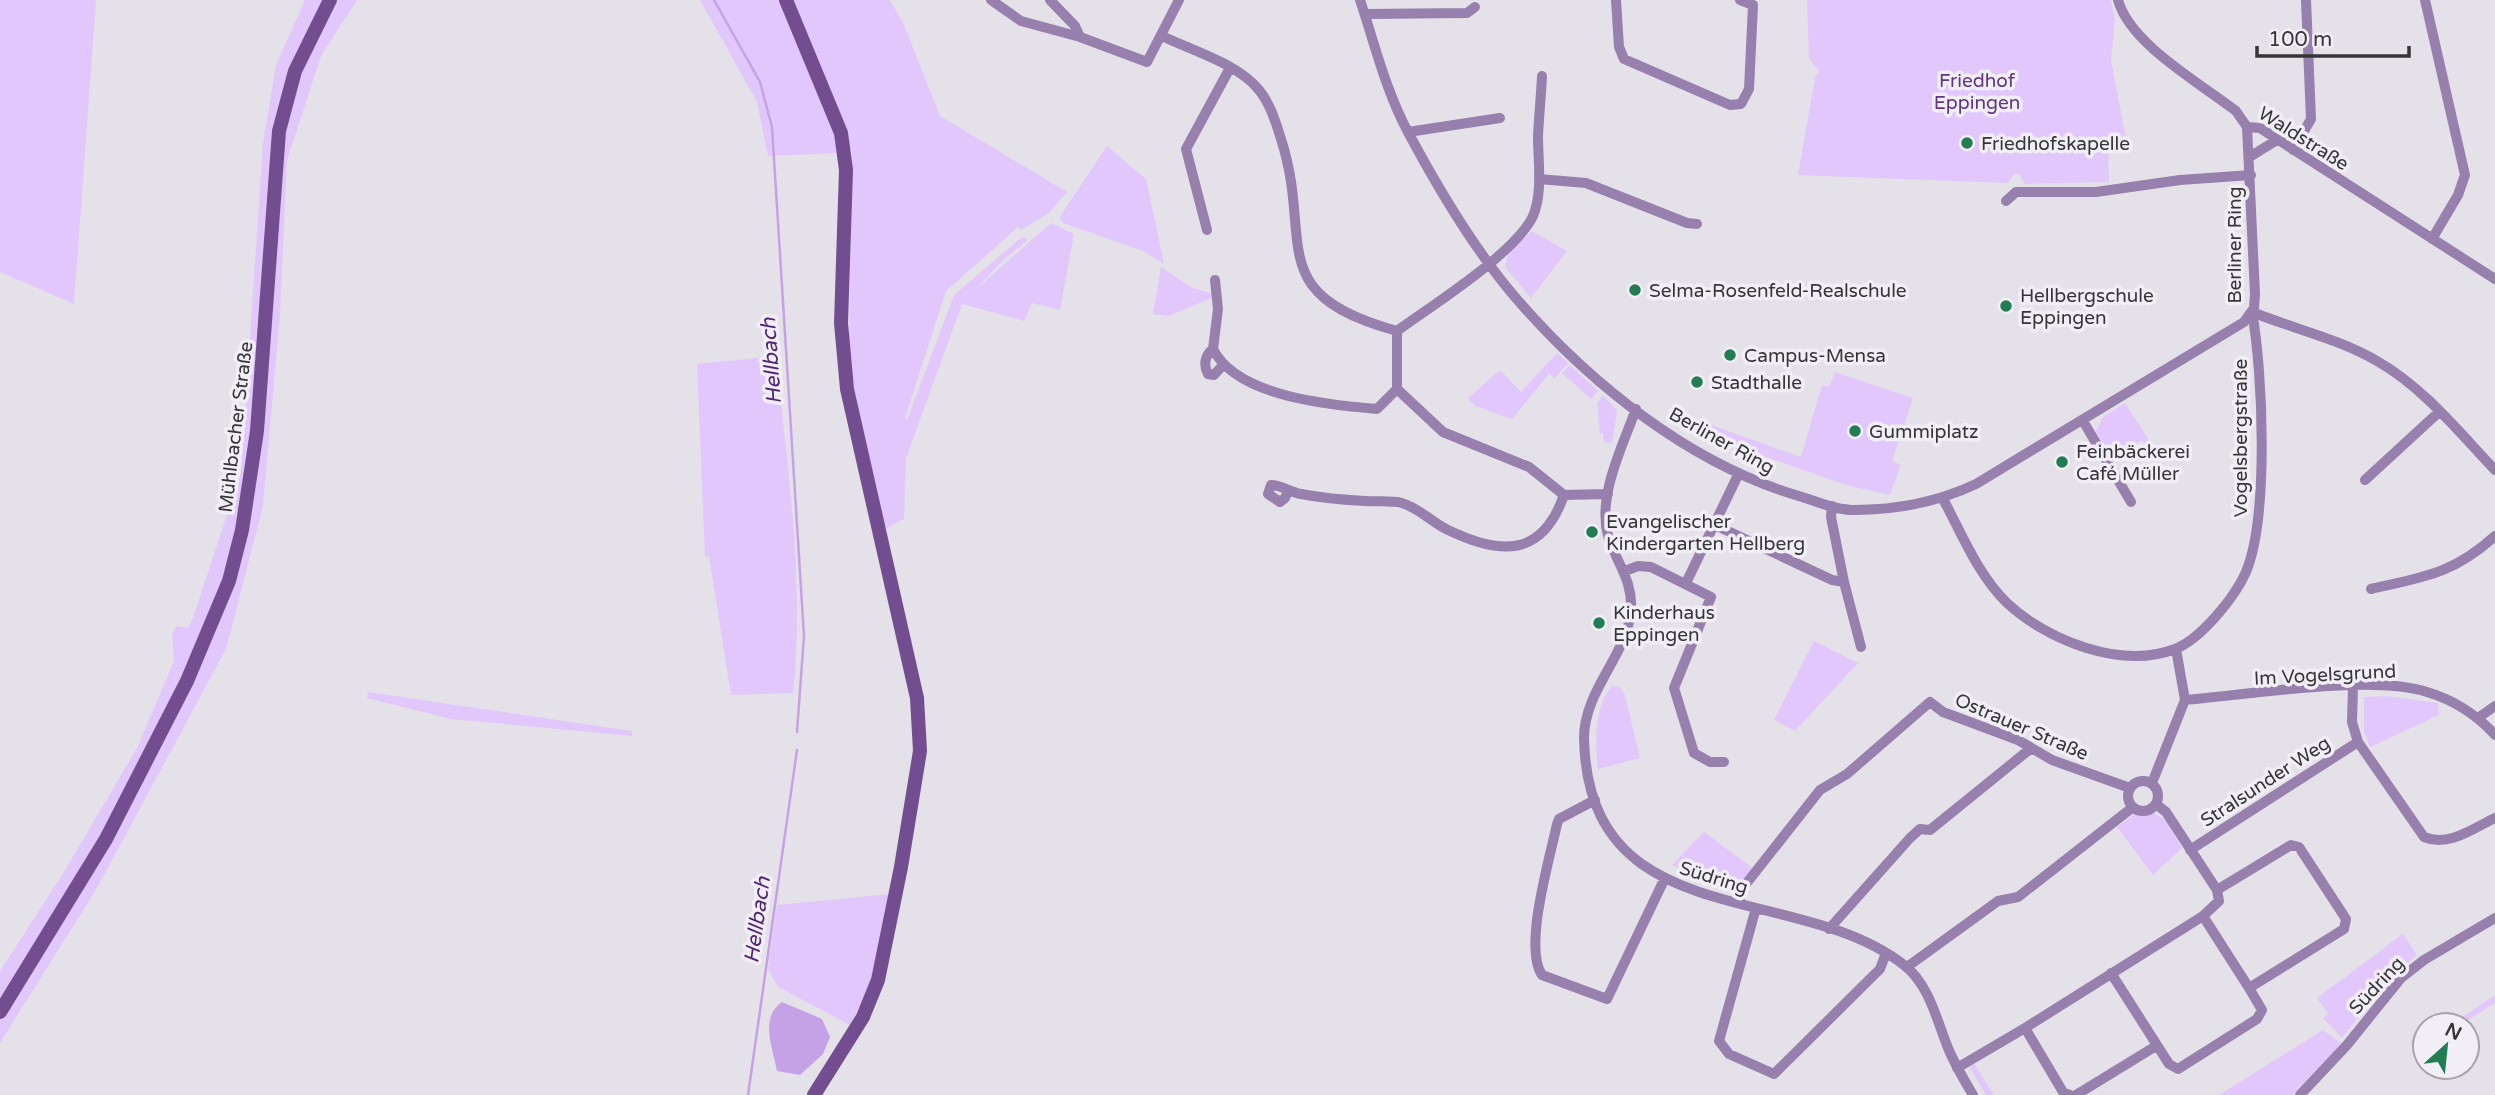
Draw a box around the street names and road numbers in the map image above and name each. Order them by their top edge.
street label: Waldstraße [2254,102,2353,175]
street label: Berliner Ring [2224,187,2246,303]
street label: Mühlbacher Straße [215,340,257,514]
street label: Vogelsbergstraße [2230,359,2252,517]
street label: Berliner Ring [1665,403,1778,479]
street label: Im Vogelsgrund [2253,660,2397,690]
street label: Ostrauer Straße [1952,689,2092,765]
street label: Stralsunder Weg [2197,732,2334,832]
street label: Südring [1677,857,1751,899]
street label: Südring [2345,952,2409,1019]

